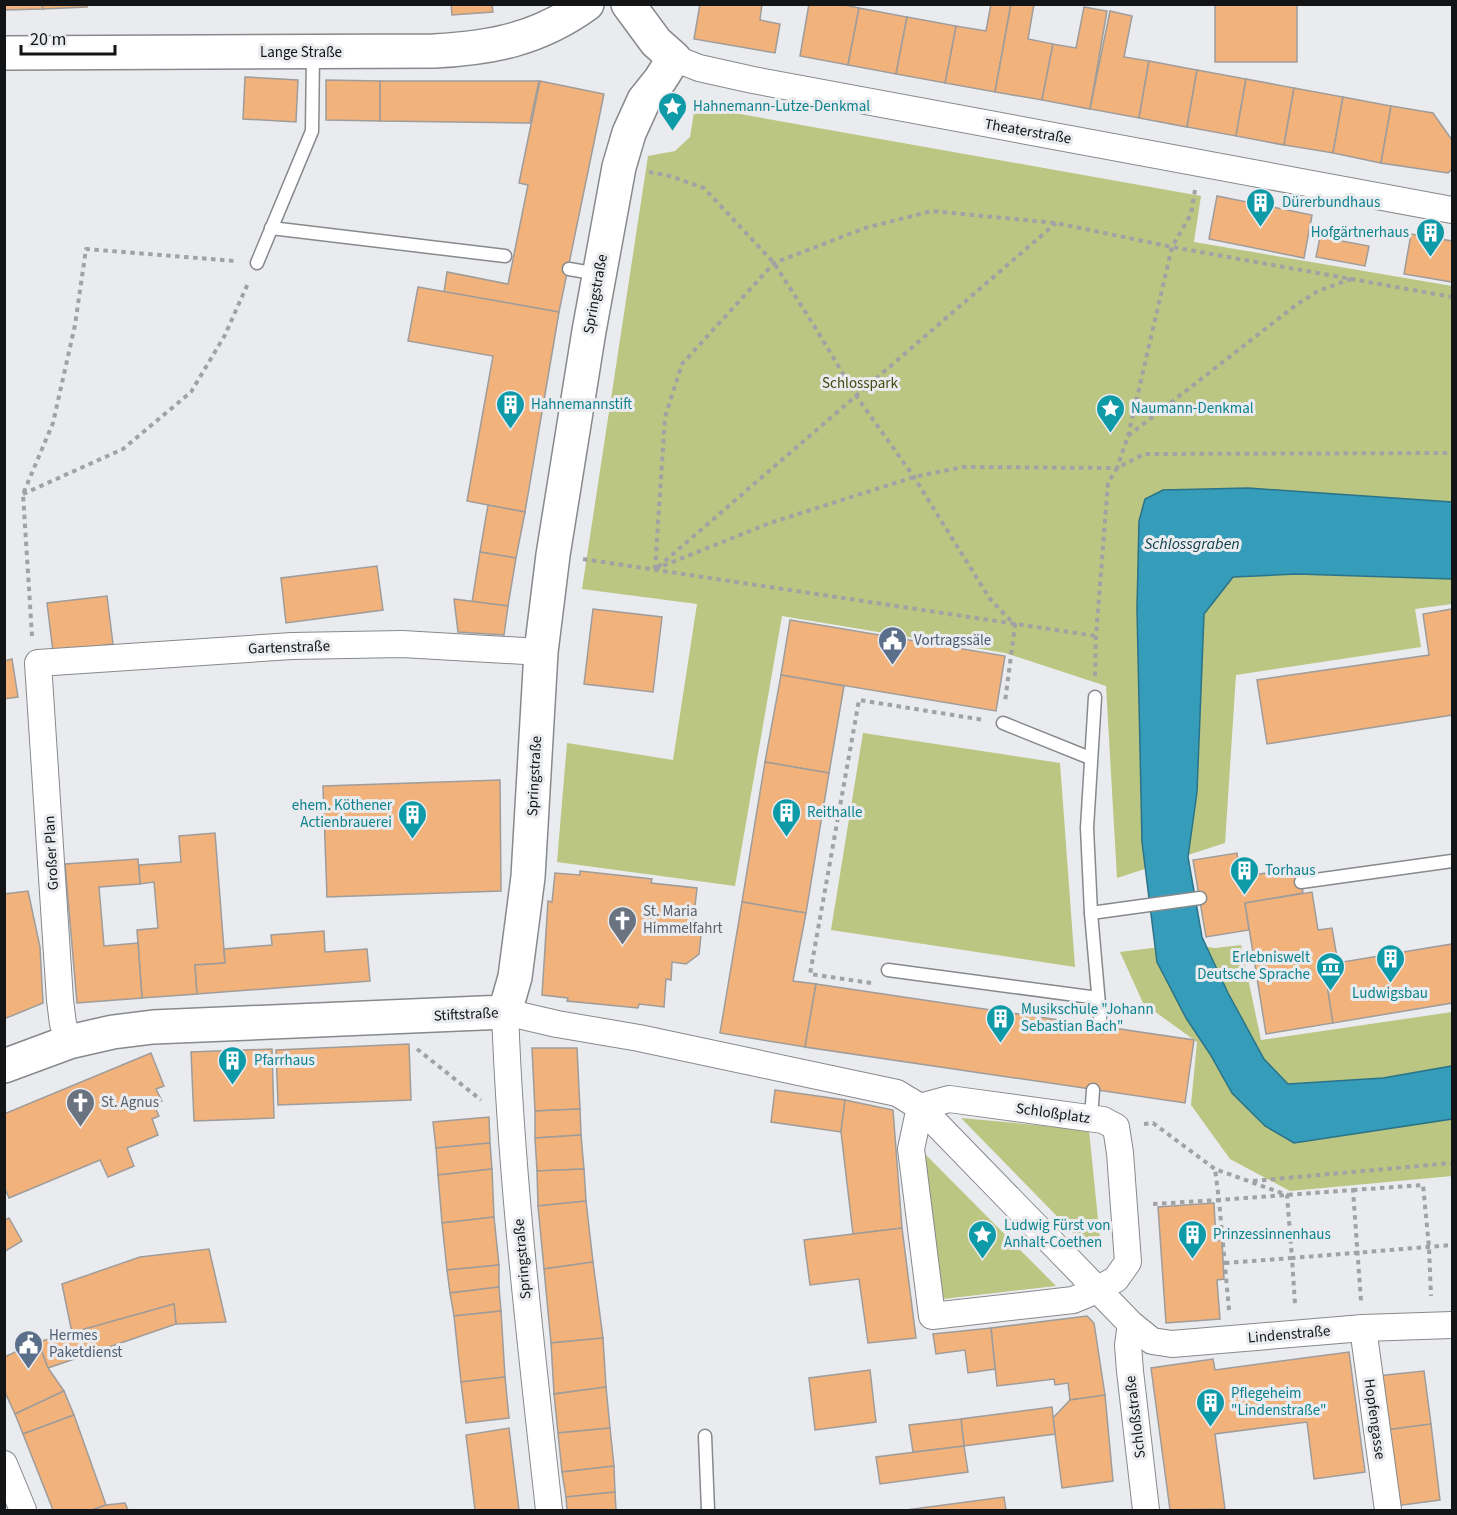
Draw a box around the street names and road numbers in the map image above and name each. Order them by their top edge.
street label: Lange Straße [260,42,342,63]
street label: Theaterstraße [983,114,1073,149]
street label: Springstraße [578,253,613,336]
street label: Gartenstraße [248,636,330,659]
street label: Springstraße [522,735,547,817]
street label: Großer Plan [39,815,64,891]
street label: Stiftstraße [433,1002,499,1027]
street label: Schloßplatz [1015,1098,1091,1129]
street label: Springstraße [509,1218,536,1300]
street label: Lindenstraße [1247,1320,1331,1349]
street label: Schloßstraße [1120,1374,1151,1459]
street label: Hopfengasse [1358,1378,1391,1461]

